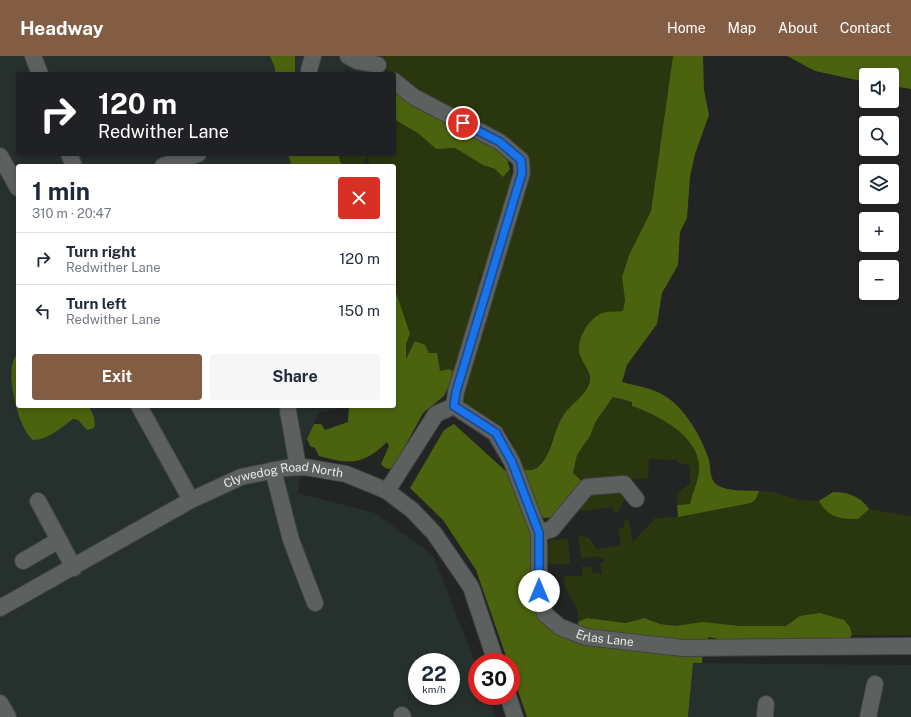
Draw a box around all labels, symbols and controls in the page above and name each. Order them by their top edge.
text: Headway [20,17,103,39]
text: Home [667,20,706,36]
text: Map [728,20,756,36]
text: About [778,20,818,36]
text: Contact [840,20,891,36]
map controls [859,68,899,300]
button: sound [859,68,899,108]
text: 120 m [98,87,177,120]
icon: right [32,88,84,140]
pin [446,106,480,140]
icon: arrive [452,112,474,134]
button: search [859,116,899,156]
text: Redwither Lane [98,121,229,142]
button: layers [859,164,899,204]
text: 1 min [32,177,90,205]
button: close [338,177,380,219]
text: 310 m · 20:47 [32,206,112,221]
button: + [859,212,899,252]
text: Turn right [66,243,136,260]
icon: right [32,248,54,270]
text: 120 m [339,250,380,267]
text: Redwither Lane [66,260,161,275]
button: − [859,260,899,300]
text: Turn left [66,295,127,312]
icon: left [32,300,54,322]
text: 150 m [338,302,380,319]
text: Redwither Lane [66,312,161,327]
button: Exit [32,354,202,400]
button: Share [210,354,380,400]
street label: Clywedog Road North [221,460,344,491]
position arrow [518,570,560,612]
street label: Erlas Lane [574,627,635,649]
speed limit sign: 30 [468,653,520,705]
text: 22 [421,662,447,686]
text: km/h [422,683,446,695]

